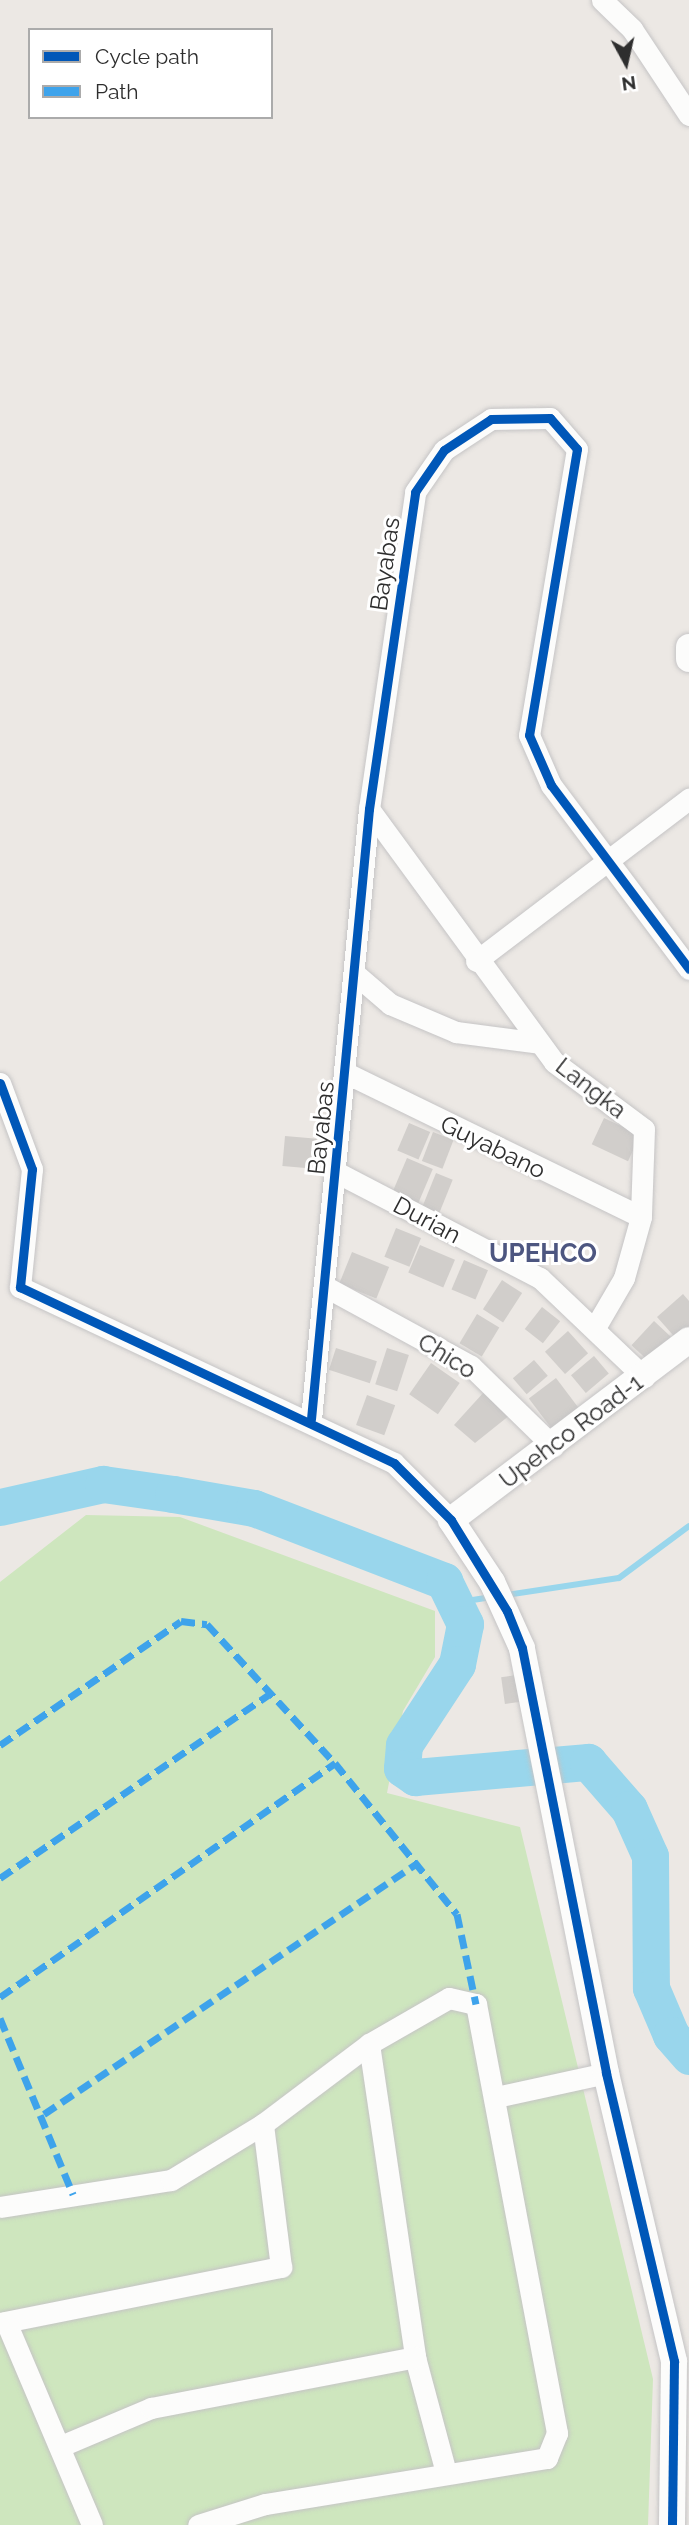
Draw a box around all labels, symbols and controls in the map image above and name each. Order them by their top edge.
legend [28,28,273,119]
north arrow [591,28,661,98]
text: Cycle path [95,44,199,69]
text: N [620,72,638,96]
text: Path [95,79,139,104]
street label: Bayabas [364,515,406,613]
street label: Langka [550,1052,632,1124]
street label: Bayabas [302,1080,340,1176]
street label: Guyabano [436,1109,550,1185]
street label: Durian [388,1190,466,1250]
district label: UPEHCO [489,1238,597,1270]
street label: Chico [413,1327,481,1385]
street label: Upehco Road-1 [494,1368,648,1494]

